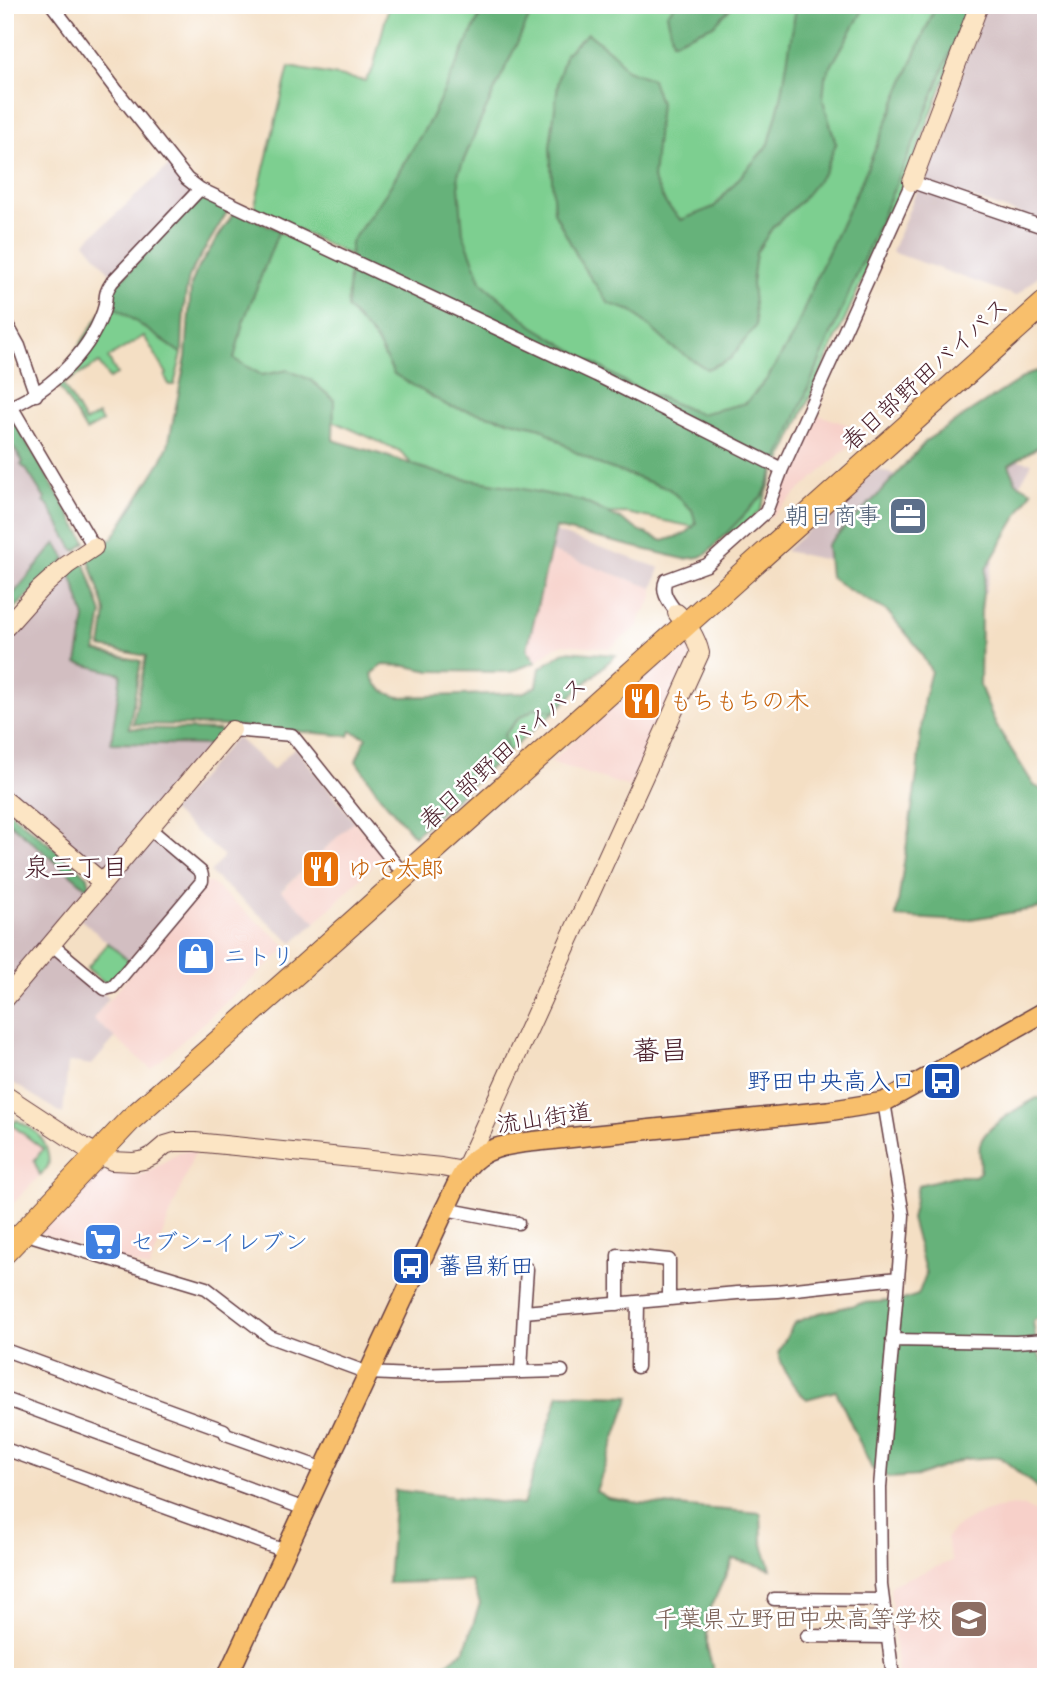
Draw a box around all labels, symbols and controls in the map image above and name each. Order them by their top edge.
street label: 春日部野田バイパス [834,289,1014,457]
office icon: 朝日商事 [887,495,929,537]
place label: 朝日商事 [785,499,881,530]
street label: 春日部野田バイパス [412,668,592,836]
restaurant icon: もちもちの木 [621,680,663,722]
place label: もちもちの木 [669,684,809,715]
restaurant icon: ゆで太郎 [300,848,342,890]
district label: 泉三丁目 [24,849,128,883]
place label: ゆで太郎 [348,852,444,883]
shop icon: ニトリ [175,935,217,977]
place label: ニトリ [223,939,295,970]
district label: 蕃昌 [632,1031,688,1067]
bus stop icon: 野田中央高入口 [921,1060,963,1102]
place label: 野田中央高入口 [747,1064,915,1095]
street label: 流山街道 [494,1094,593,1139]
supermarket icon: セブン-イレブン [82,1221,124,1263]
place label: セブン-イレブン [130,1225,308,1256]
bus stop icon: 蕃昌新田 [390,1245,432,1287]
place label: 蕃昌新田 [438,1249,534,1280]
school or university icon: 千葉県立野田中央高等学校 [948,1598,990,1640]
place label: 千葉県立野田中央高等学校 [654,1602,942,1633]

